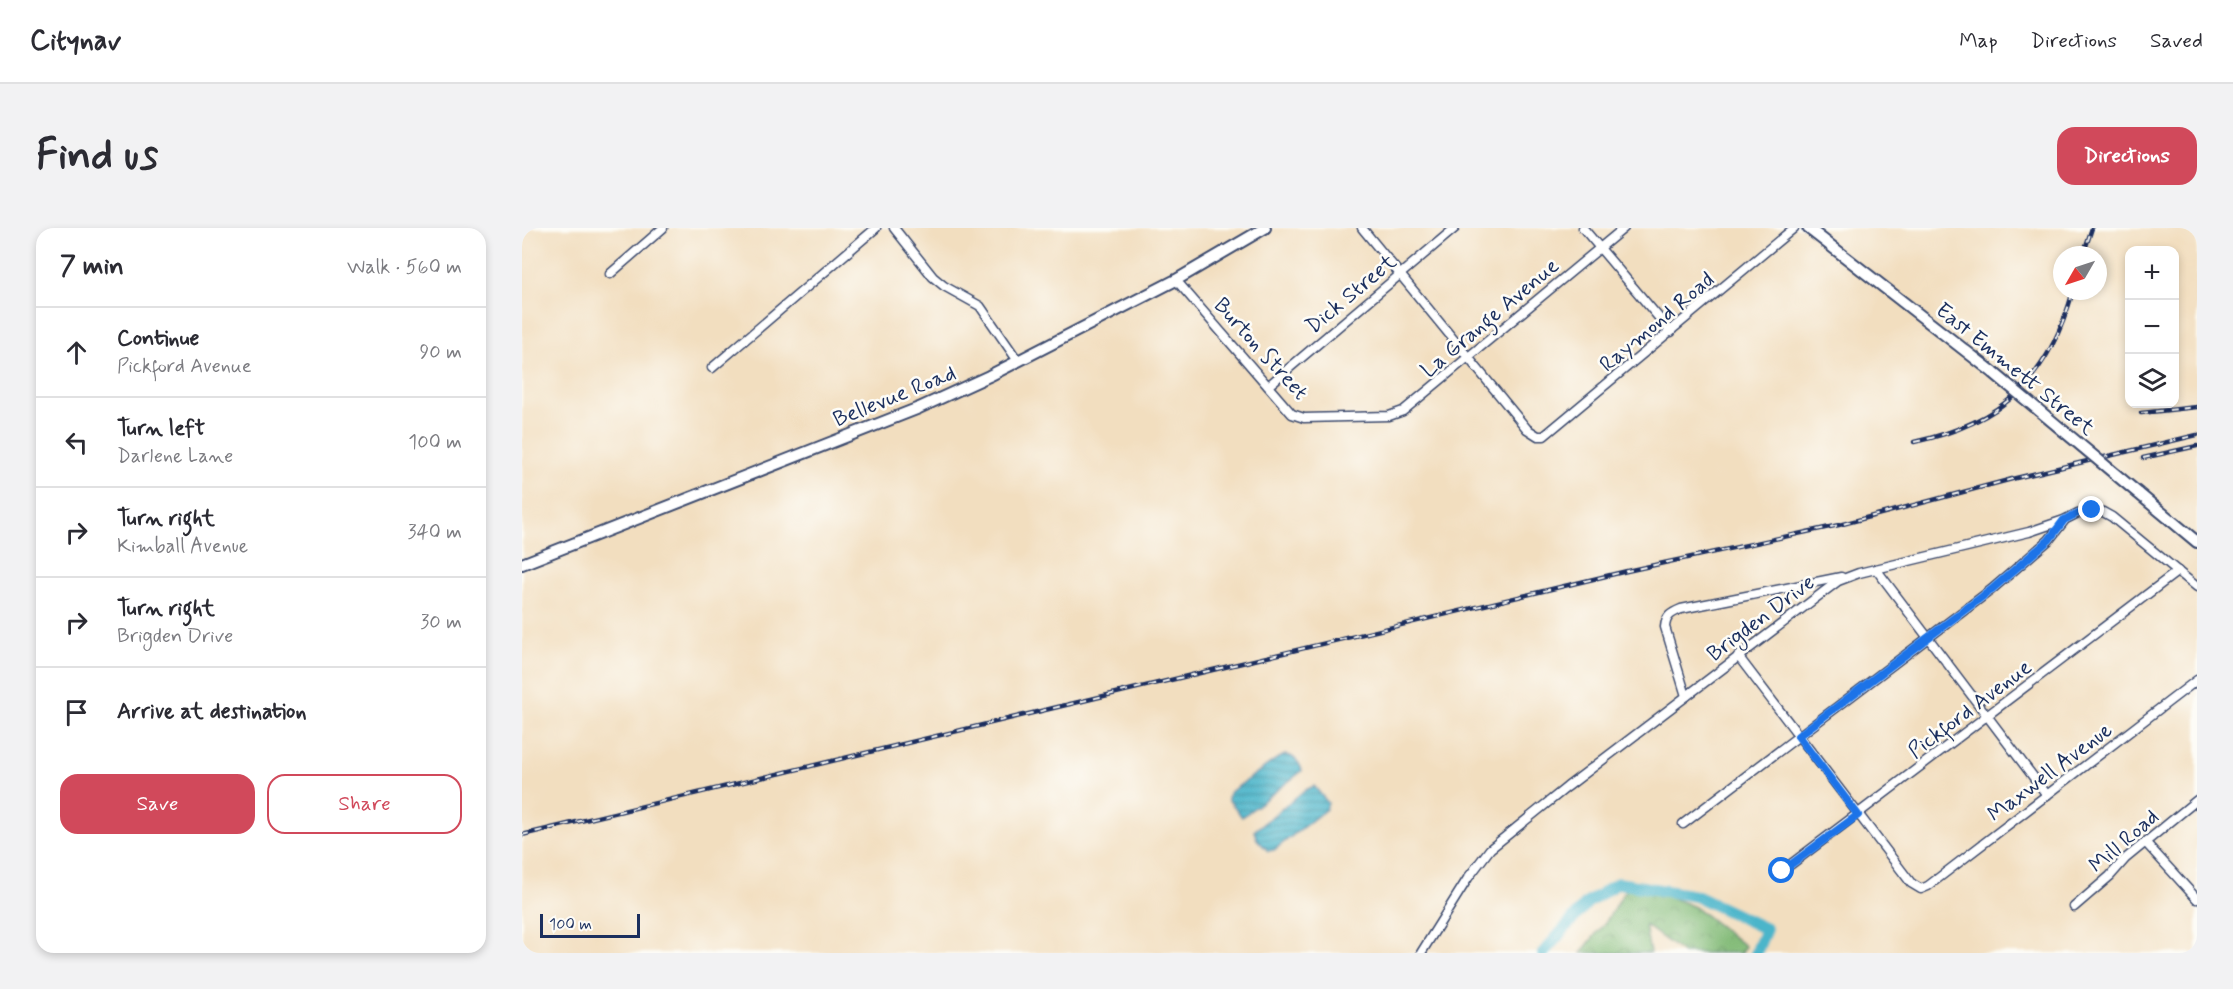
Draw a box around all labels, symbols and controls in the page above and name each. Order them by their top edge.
text: Citynav [30,23,121,60]
text: Map [1959,27,1998,55]
text: Directions [2031,27,2117,55]
text: Saved [2150,27,2203,55]
button: Directions [2057,127,2197,185]
text: Find us [36,129,158,184]
north arrow [2053,246,2107,300]
map controls [2125,246,2179,408]
button: + [2125,246,2179,300]
street label: Dick Street [1300,248,1402,341]
text: 7 min [60,250,124,284]
street label: La Grange Avenue [1415,252,1567,387]
text: Walk · 560 m [347,254,462,281]
street label: Raymond Road [1594,266,1721,379]
street label: Burton Street [1207,292,1314,406]
street label: East Emmett Street [1929,297,2100,442]
button: − [2125,300,2179,354]
text: Continue [117,325,199,353]
icon: ahead [60,336,93,369]
text: 90 m [419,339,462,366]
text: Pickford Avenue [117,353,252,380]
button: layers [2125,354,2179,408]
street label: Bellevue Road [829,359,960,434]
text: Turn left [117,415,205,443]
icon: left [60,426,93,459]
text: 100 m [408,429,462,456]
text: Darlene Lane [117,443,233,470]
route end [2078,496,2104,522]
text: Turn right [117,505,215,533]
icon: right [60,516,93,549]
text: 340 m [407,519,462,546]
text: Kimball Avenue [117,533,248,560]
street label: Brigden Drive [1702,569,1823,671]
text: Turn right [117,595,215,623]
icon: right [60,606,93,639]
text: 30 m [420,609,462,636]
text: Brigden Drive [117,623,233,650]
street label: Pickford Avenue [1903,654,2039,767]
icon: arrive [60,696,93,729]
text: Arrive at destination [117,698,307,726]
street label: Maxwell Avenue [1982,716,2118,829]
button: Save [60,774,255,834]
button: Share [267,774,462,834]
street label: Mill Road [2083,803,2165,880]
route start [1768,857,1794,883]
scale bar [540,911,640,938]
text: 100 m [549,914,592,935]

